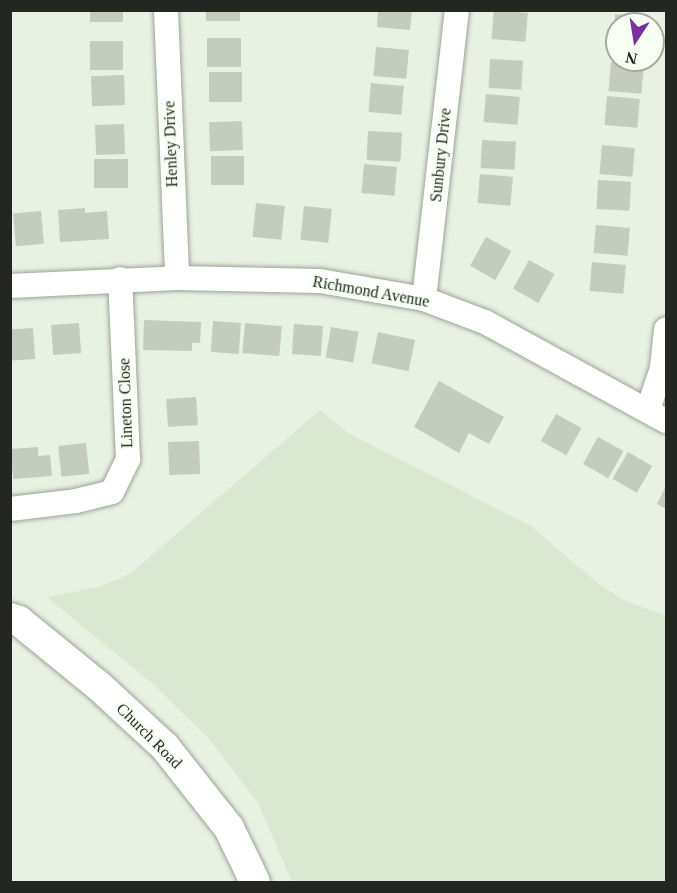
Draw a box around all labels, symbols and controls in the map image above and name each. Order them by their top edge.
north arrow [605,12,665,72]
text: N [624,49,639,68]
street label: Henley Drive [160,100,182,188]
street label: Sunbury Drive [427,107,455,203]
street label: Richmond Avenue [311,272,431,312]
street label: Lineton Close [115,358,137,448]
street label: Church Road [112,699,186,773]

